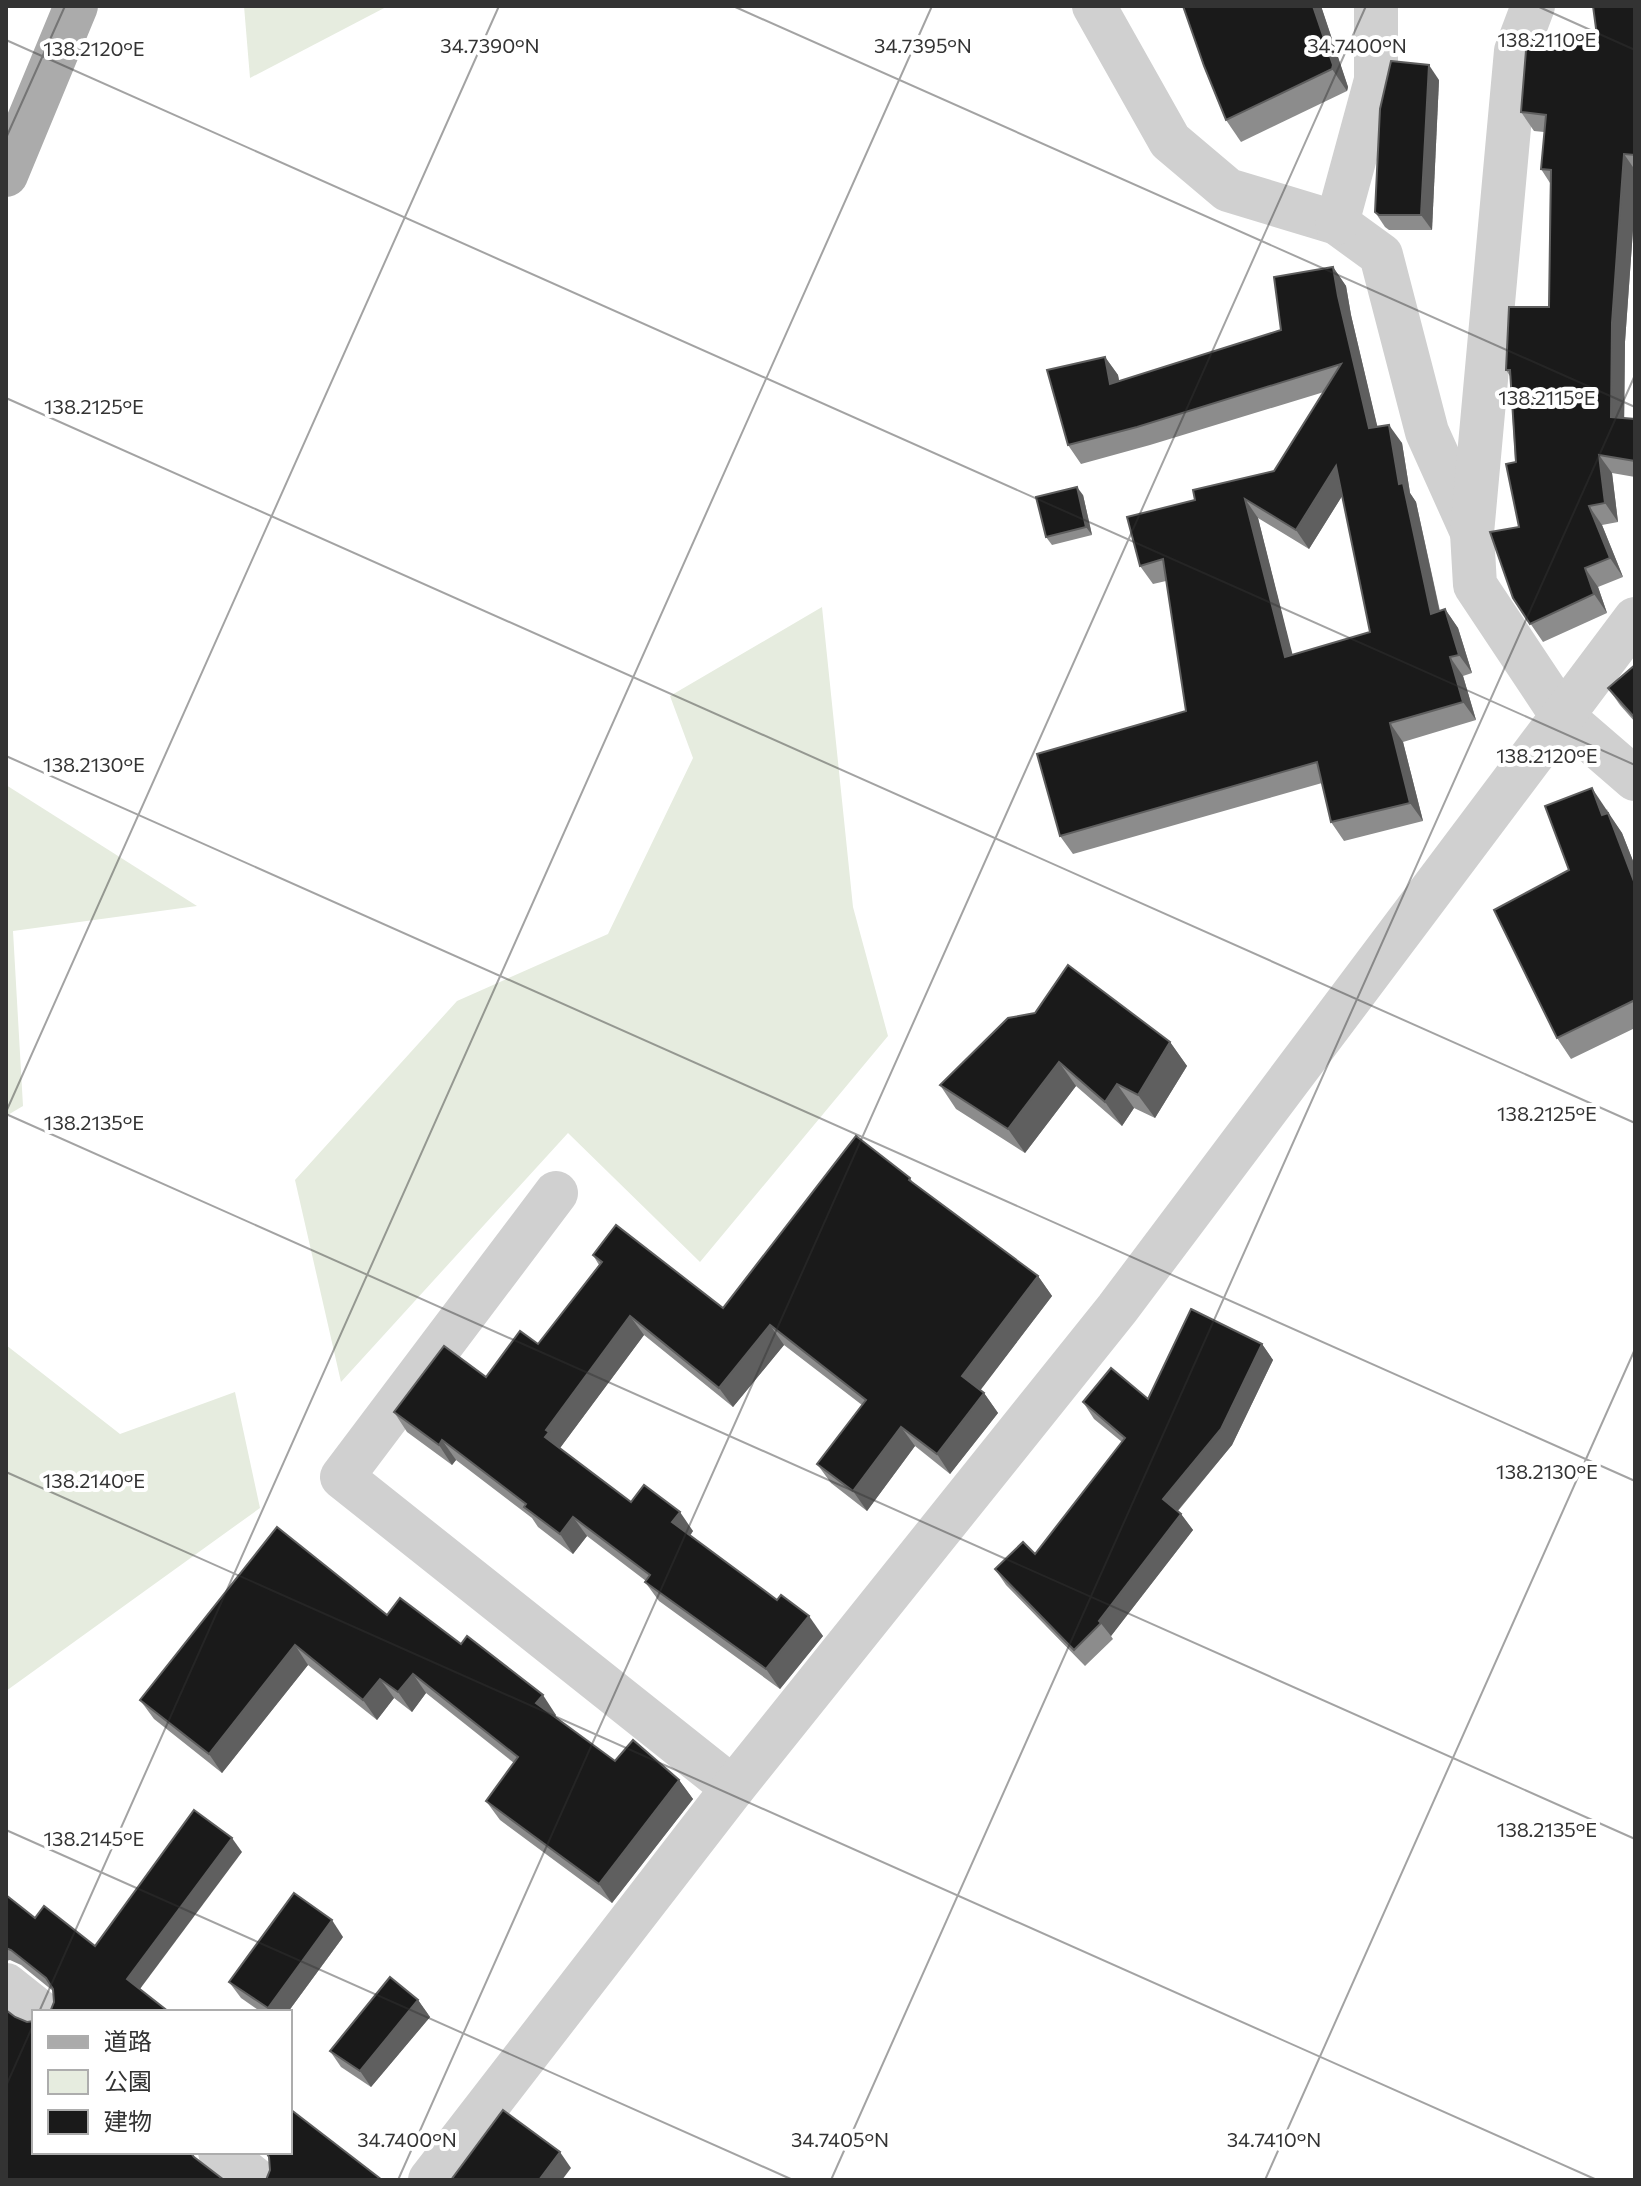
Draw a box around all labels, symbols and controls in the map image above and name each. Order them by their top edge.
text: 138.2110°E [1498,27,1596,51]
text: 34.7390°N [440,33,540,57]
text: 34.7395°N [874,33,972,57]
text: 34.7400°N [1307,33,1407,57]
text: 138.2120°E [43,36,145,60]
text: 138.2115°E [1498,385,1596,409]
text: 138.2125°E [44,394,144,418]
text: 138.2120°E [1496,743,1598,767]
text: 138.2130°E [43,752,145,776]
text: 138.2125°E [1497,1101,1597,1125]
text: 138.2135°E [44,1110,144,1134]
text: 138.2130°E [1496,1459,1598,1483]
text: 138.2140°E [43,1468,145,1492]
text: 138.2135°E [1497,1817,1597,1841]
text: 138.2145°E [44,1826,144,1850]
legend [32,2010,292,2154]
text: 道路 [104,2026,152,2055]
text: 公園 [104,2066,152,2095]
text: 建物 [104,2106,152,2135]
text: 34.7400°N [357,2127,457,2151]
text: 34.7405°N [791,2127,889,2151]
text: 34.7410°N [1227,2127,1321,2151]

